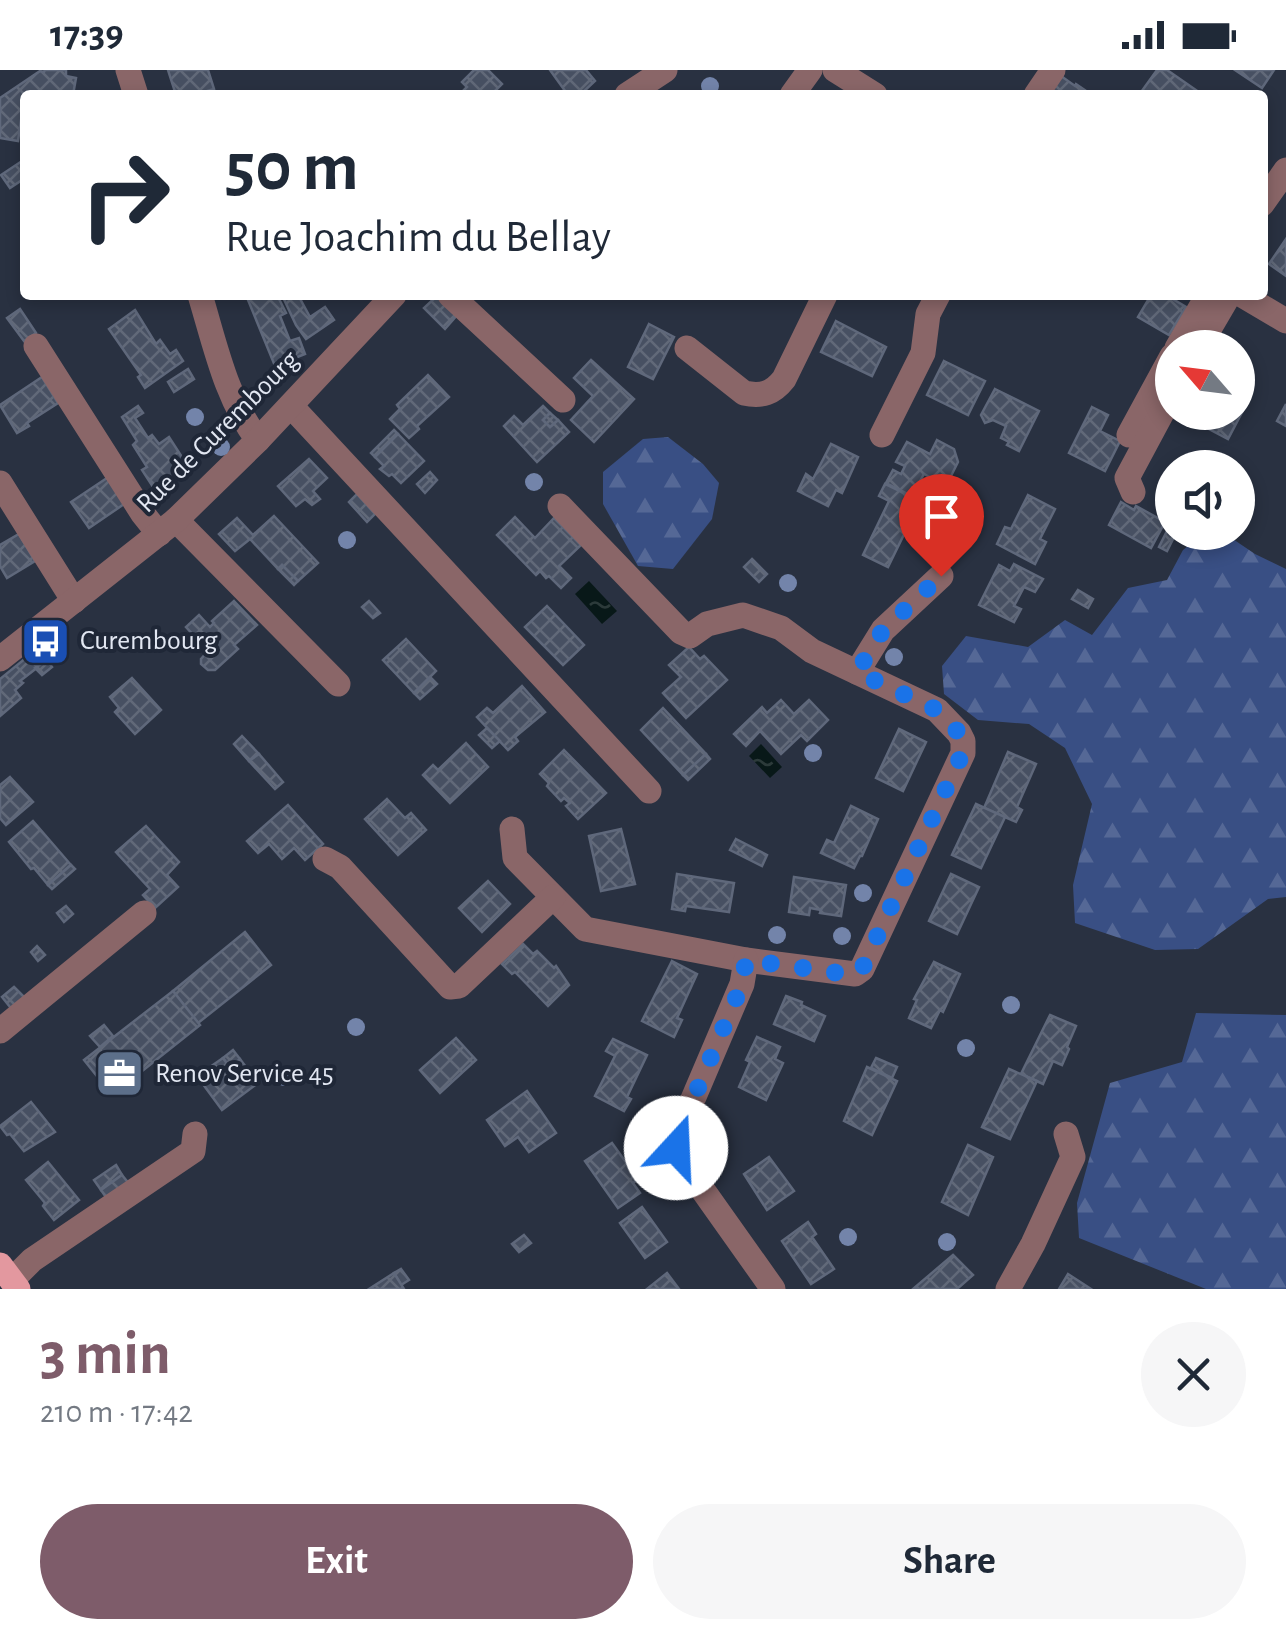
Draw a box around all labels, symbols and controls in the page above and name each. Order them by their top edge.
text: 17:39 [50,16,124,54]
icon: right [60,130,190,260]
text: 50 m [225,133,359,203]
text: Rue Joachim du Bellay [225,215,611,260]
north arrow [1155,330,1255,430]
map controls [1155,330,1255,550]
street label: Rue de Curembourg [132,345,305,518]
button: sound [1155,450,1255,550]
pin [899,474,984,577]
icon: arrive [914,489,969,544]
bus stop icon: Curembourg [19,615,71,667]
place label: Curembourg [80,627,218,655]
office icon: Renov Service 45 [94,1048,146,1100]
place label: Renov Service 45 [155,1060,334,1088]
position arrow [624,1096,728,1200]
button: close [1141,1322,1246,1427]
text: 3 min [40,1325,171,1385]
text: 210 m · 17:42 [40,1396,193,1428]
button: Exit [40,1504,633,1619]
button: Share [653,1504,1246,1619]

